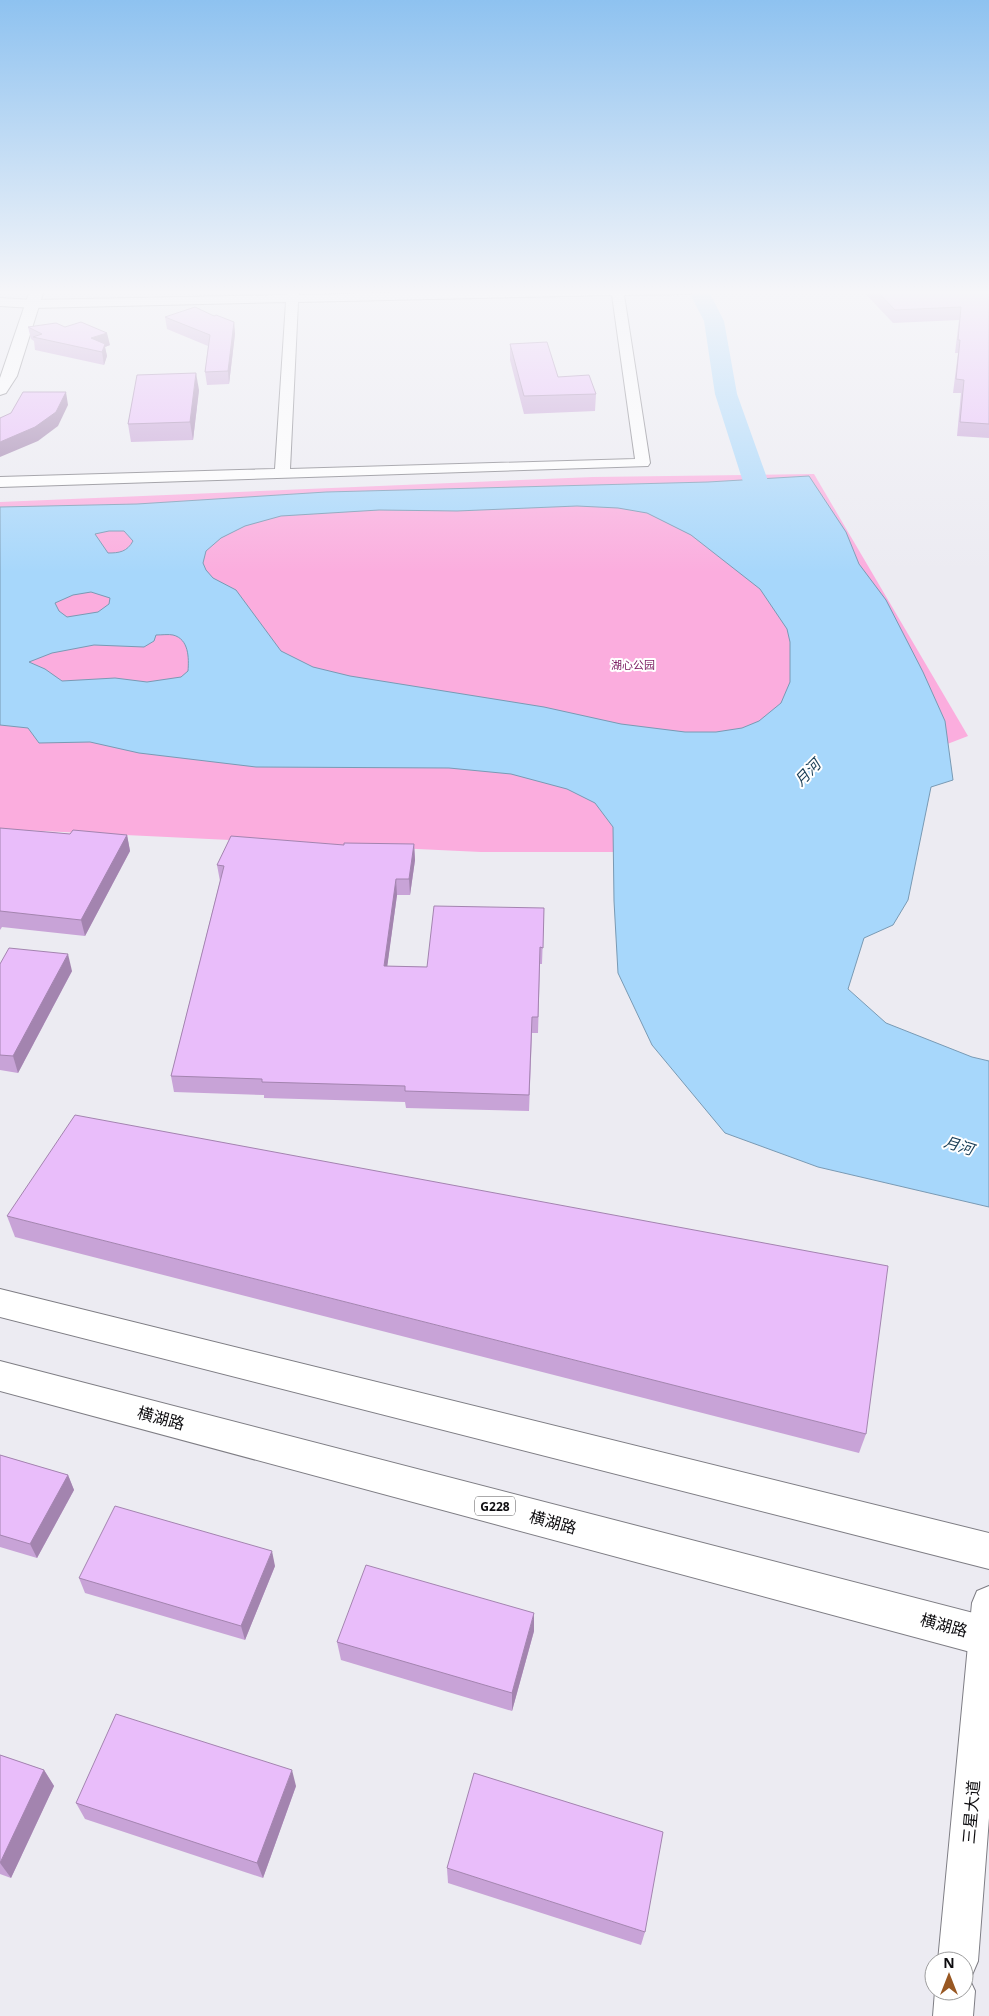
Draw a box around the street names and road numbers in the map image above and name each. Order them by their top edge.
street label: 横湖路 [135,1401,187,1435]
road number: G228 [475,1496,515,1515]
street label: 横湖路 [527,1505,579,1539]
street label: 横湖路 [918,1608,970,1642]
street label: 三星大道 [957,1779,985,1845]

